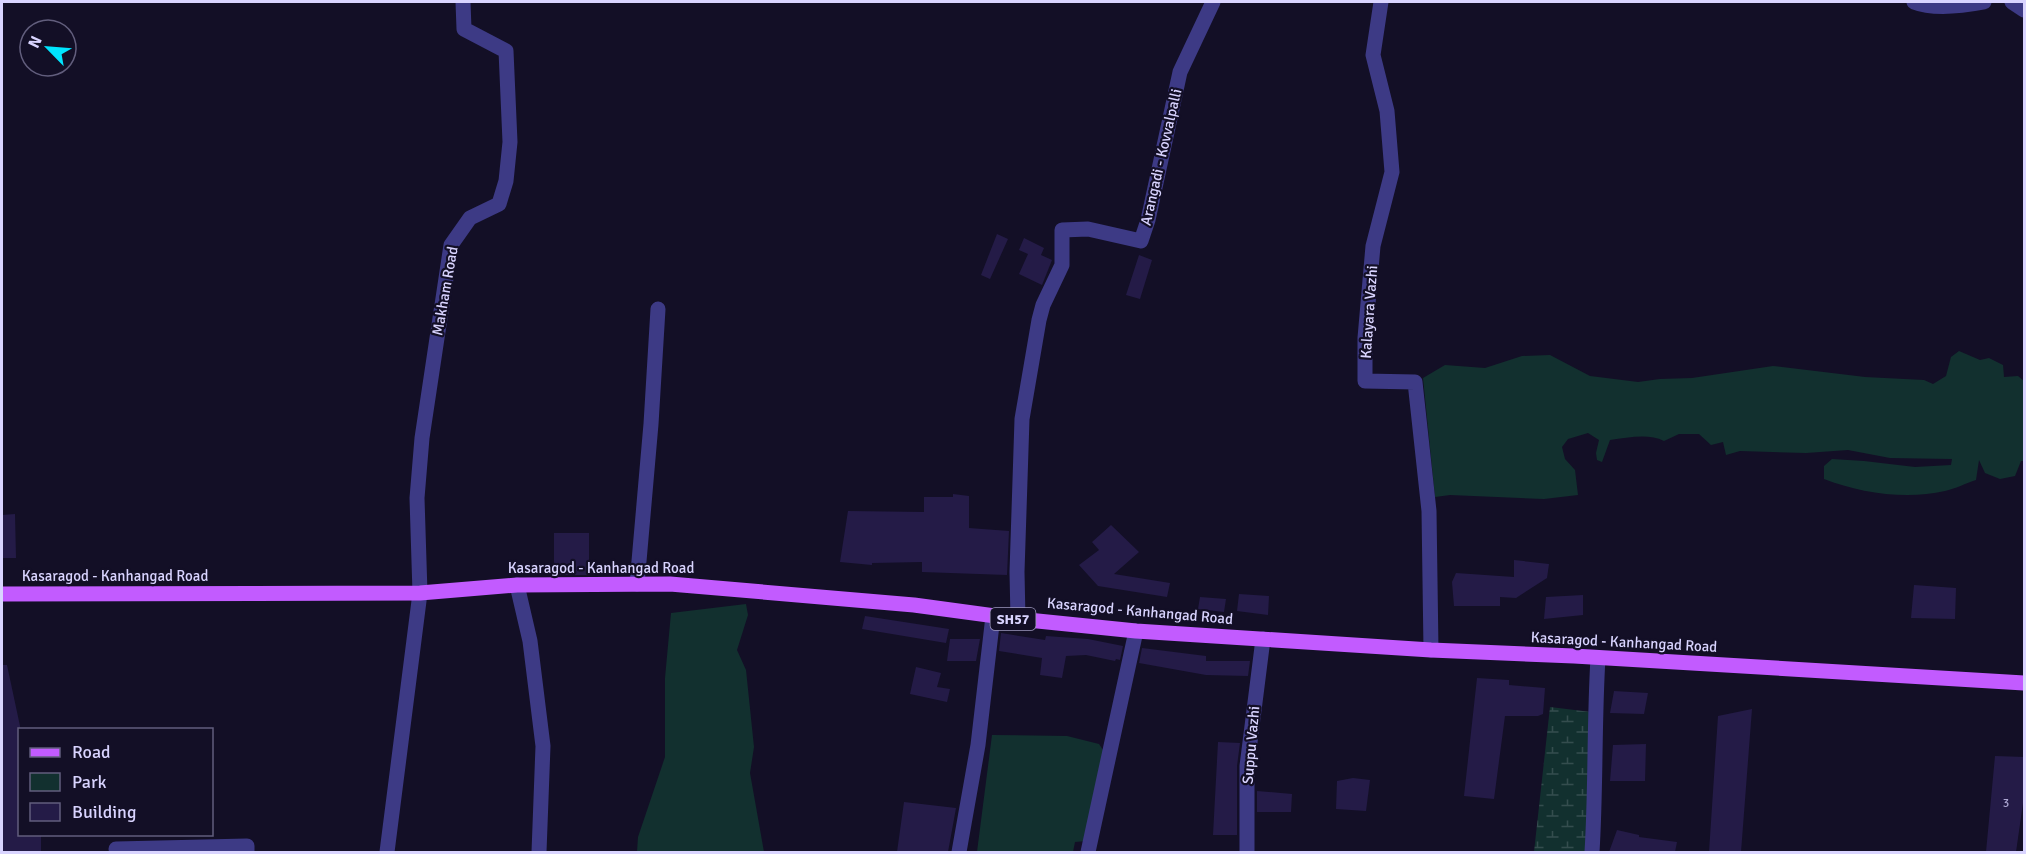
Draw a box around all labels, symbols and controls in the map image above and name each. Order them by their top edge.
north arrow [18,18,78,78]
text: N [24,33,47,51]
street label: Arangadi - Kovvalpalli [1137,87,1185,227]
street label: Makham Road [428,245,462,337]
street label: Kalayara Vazhi [1357,265,1381,359]
street label: Kasaragod - Kanhangad Road [508,559,694,577]
street label: Kasaragod - Kanhangad Road [22,567,208,585]
street label: Kasaragod - Kanhangad Road [1046,594,1234,628]
road number: SH57 [990,608,1036,630]
street label: Kasaragod - Kanhangad Road [1530,628,1718,656]
street label: Suppu Vazhi [1239,705,1263,785]
legend [18,728,213,836]
text: Road [72,741,111,763]
text: Park [72,771,107,793]
house number: 3 [2003,796,2009,811]
text: Building [72,801,136,823]

